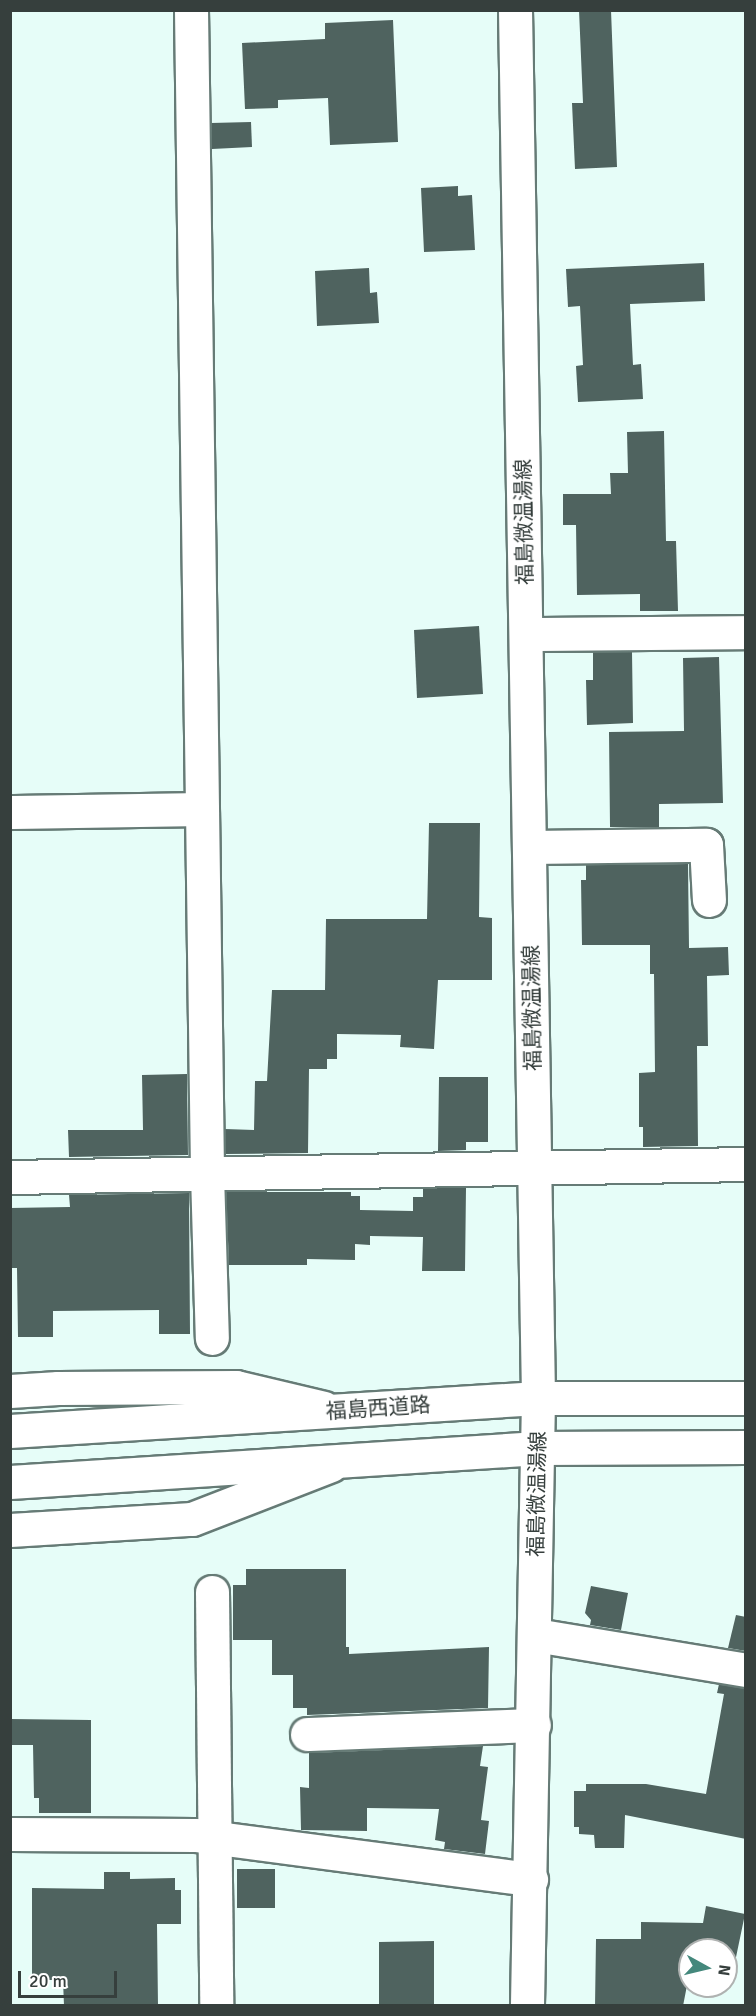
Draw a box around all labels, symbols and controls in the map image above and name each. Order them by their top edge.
street label: 福島微温湯線 [510,459,538,585]
street label: 福島微温湯線 [518,945,546,1071]
street label: 福島西道路 [325,1392,431,1424]
street label: 福島微温湯線 [523,1431,551,1557]
north arrow [678,1938,738,1998]
scale bar [21,1959,120,1997]
text: N [713,1963,735,1977]
text: 20 m [29,1970,67,1992]

